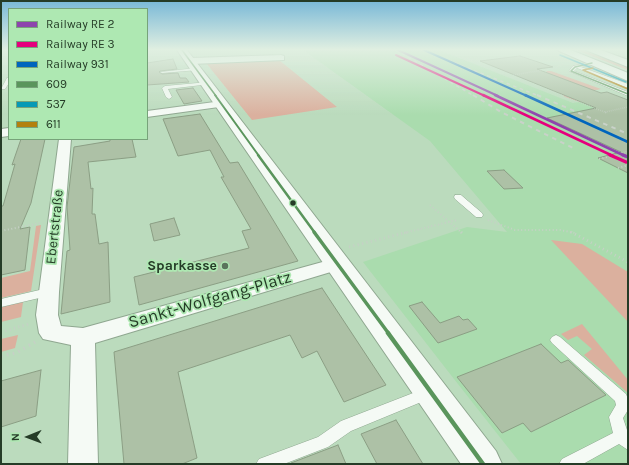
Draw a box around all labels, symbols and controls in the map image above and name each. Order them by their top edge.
legend [8,8,148,140]
text: Railway RE 2 [46,17,115,31]
text: Railway RE 3 [46,37,115,51]
text: Railway 931 [46,57,109,71]
text: 609 [46,77,67,91]
text: 537 [46,97,66,111]
text: 611 [46,117,61,131]
street label: Ebertstraße [43,189,67,265]
unlabelled marker [288,198,298,208]
place label: Sparkasse [147,258,217,274]
marker: Sparkasse [220,261,230,271]
street label: Sankt-Wolfgang-Platz [126,267,294,333]
north arrow [8,417,48,457]
text: N [9,433,22,441]

